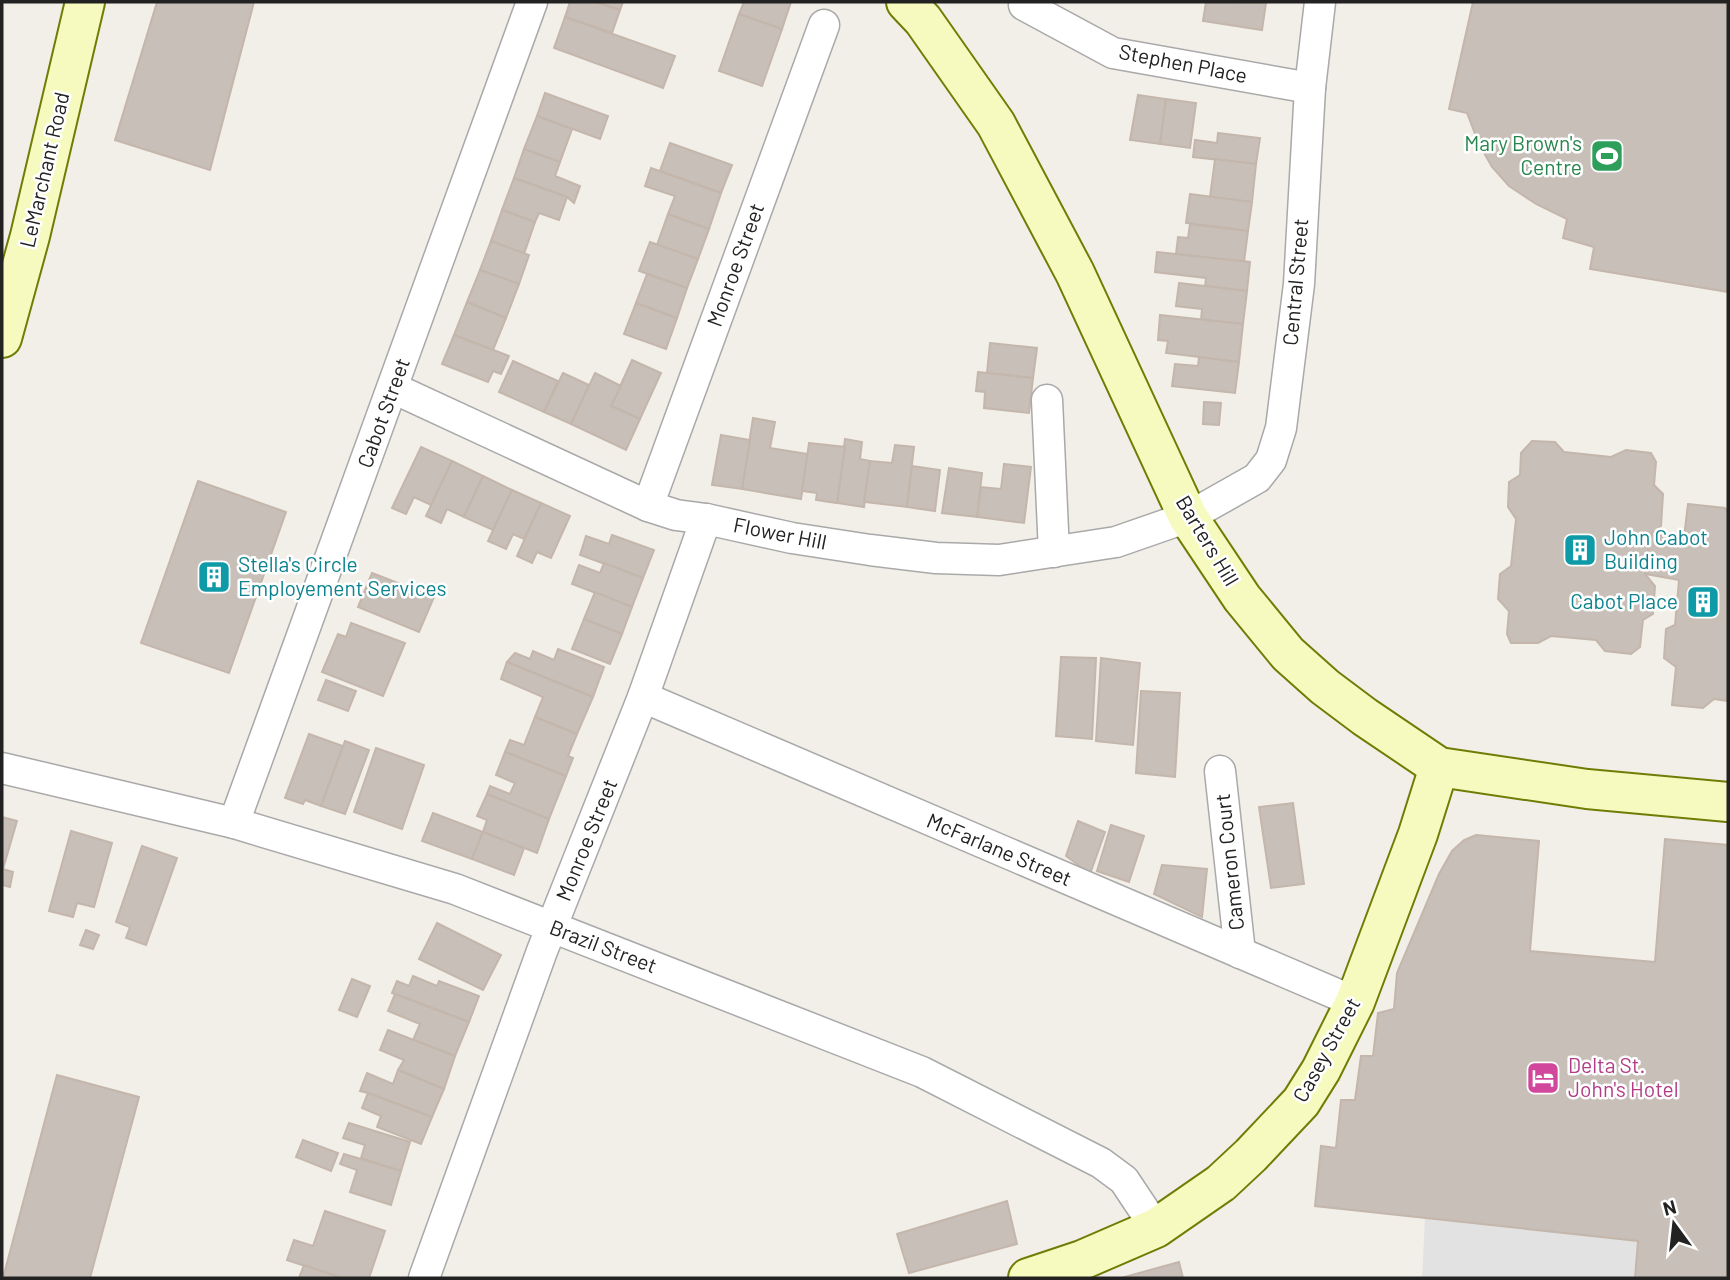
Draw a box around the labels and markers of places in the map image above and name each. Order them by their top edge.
place label: Mary Brown's Centre [1464,130,1582,179]
sports icon: Mary Brown's Centre [1588,137,1626,175]
place label: John Cabot Building [1604,524,1708,573]
building icon: John Cabot Building [1561,531,1599,569]
place label: Stella's Circle Employement Services [238,551,447,600]
building icon: Stella's Circle Employement Services [195,558,233,596]
building icon: Cabot Place [1684,583,1722,621]
place label: Cabot Place [1570,588,1678,613]
place label: Delta St. John's Hotel [1568,1052,1679,1101]
hotel icon: Delta St. John's Hotel [1524,1059,1562,1097]

